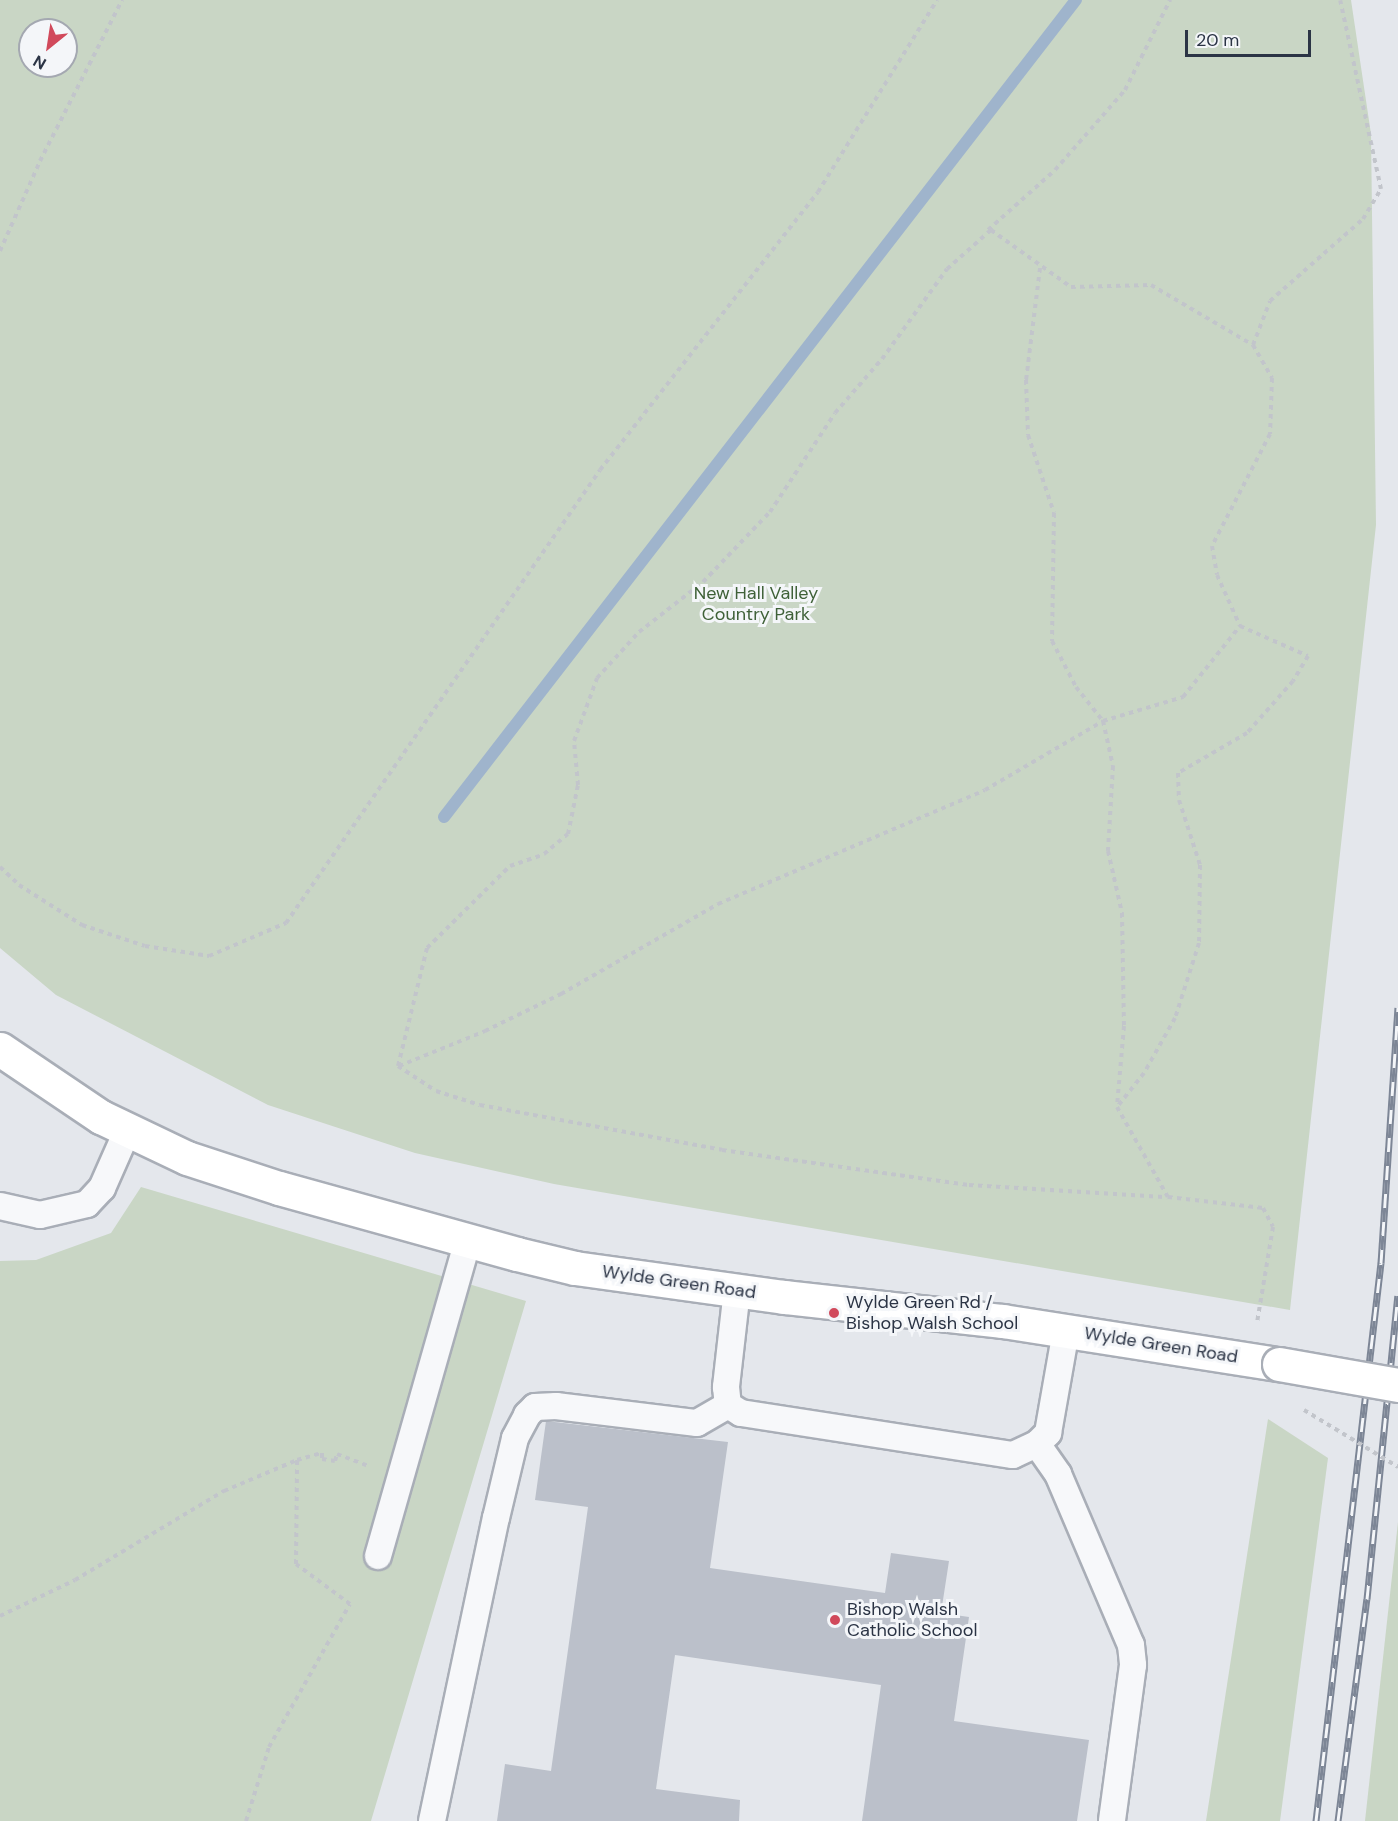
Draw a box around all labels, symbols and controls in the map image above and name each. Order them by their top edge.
north arrow [18,18,78,78]
scale bar [1188,18,1314,56]
text: 20 m [1196,28,1239,52]
text: N [29,50,50,74]
park label: New Hall Valley Country Park [694,583,818,626]
street label: Wylde Green Road [601,1261,757,1303]
place label: Wylde Green Rd / Bishop Walsh School [846,1292,1018,1334]
marker: Wylde Green Rd / Bishop Walsh School [827,1306,841,1320]
street label: Wylde Green Road [1083,1322,1239,1368]
place label: Bishop Walsh Catholic School [847,1599,977,1642]
marker: Bishop Walsh Catholic School [828,1613,842,1627]

